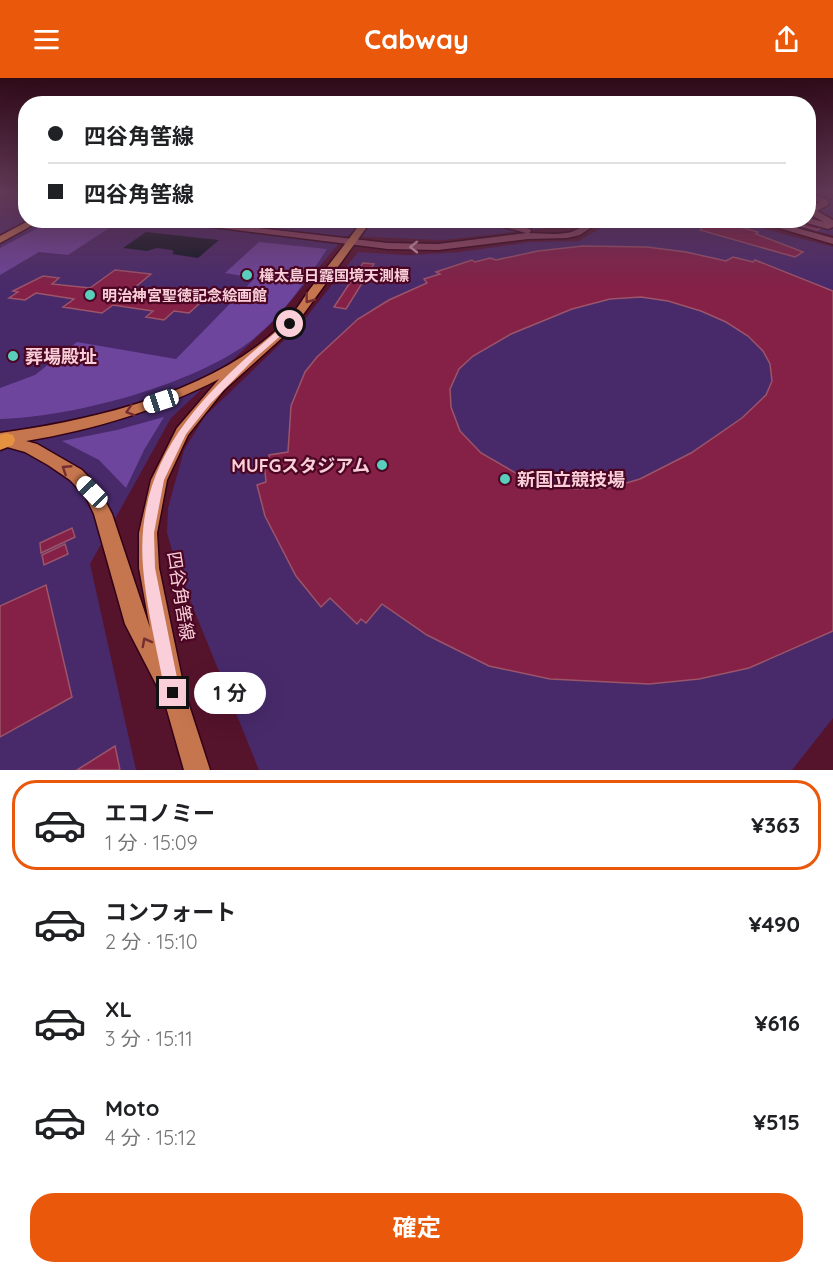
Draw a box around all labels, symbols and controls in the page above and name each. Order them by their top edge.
text: Cabway [364,22,469,56]
icon: menu [30,23,63,56]
icon: share [770,23,803,56]
text: 四谷角筈線 [84,122,194,150]
text: 四谷角筈線 [84,180,194,208]
one-way arrow [410,241,419,253]
place label: 樺太島日露国境天測標 [259,266,409,285]
marker: 樺太島日露国境天測標 [240,268,254,282]
place label: 明治神宮聖徳記念絵画館 [102,286,267,305]
marker: 明治神宮聖徳記念絵画館 [83,288,97,302]
one-way arrow [305,292,316,303]
route start [276,310,303,337]
place label: 葬場殿址 [25,345,97,368]
marker: 葬場殿址 [6,349,20,363]
car [141,387,181,415]
one-way arrow [125,404,135,416]
place label: MUFGスタジアム [231,454,370,477]
marker: MUFGスタジアム [375,458,389,472]
one-way arrow [61,465,72,476]
place label: 新国立競技場 [517,468,625,491]
marker: 新国立競技場 [498,472,512,486]
car [73,473,111,511]
street label: 四谷角筈線 [163,550,199,642]
one-way arrow [141,637,153,648]
callout: 1 分 [194,672,266,714]
route end [159,679,186,706]
text: 1 分 [213,680,247,705]
icon: car [33,798,87,852]
text: エコノミー [105,799,215,827]
text: ¥363 [751,811,800,839]
text: 1 分 · 15:09 [105,830,198,855]
icon: car [33,897,87,951]
text: コンフォート [105,898,236,926]
text: ¥490 [748,910,800,938]
text: 2 分 · 15:10 [105,929,198,954]
text: XL [105,995,132,1023]
icon: car [33,996,87,1050]
text: ¥616 [754,1009,800,1037]
text: 3 分 · 15:11 [105,1026,193,1051]
text: Moto [105,1094,159,1122]
icon: car [33,1095,87,1149]
text: ¥515 [753,1108,800,1136]
text: 4 分 · 15:12 [105,1125,196,1150]
button: 確定 [30,1193,803,1262]

